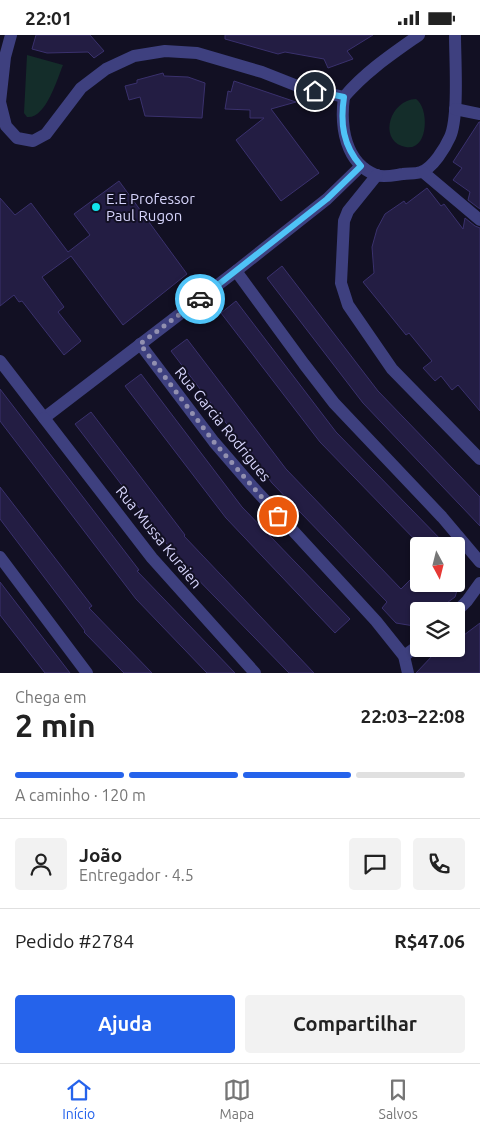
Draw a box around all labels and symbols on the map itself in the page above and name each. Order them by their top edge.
pin [294,70,336,112]
place label: E.E Professor Paul Rugon [106,190,195,224]
marker: E.E Professor Paul Rugon [90,201,102,213]
courier [175,274,225,324]
street label: Rua Garcia Rodrigues [172,363,274,485]
street label: Rua Mussa Kuraien [113,483,205,591]
pin [257,495,299,537]
north arrow [410,537,465,593]

